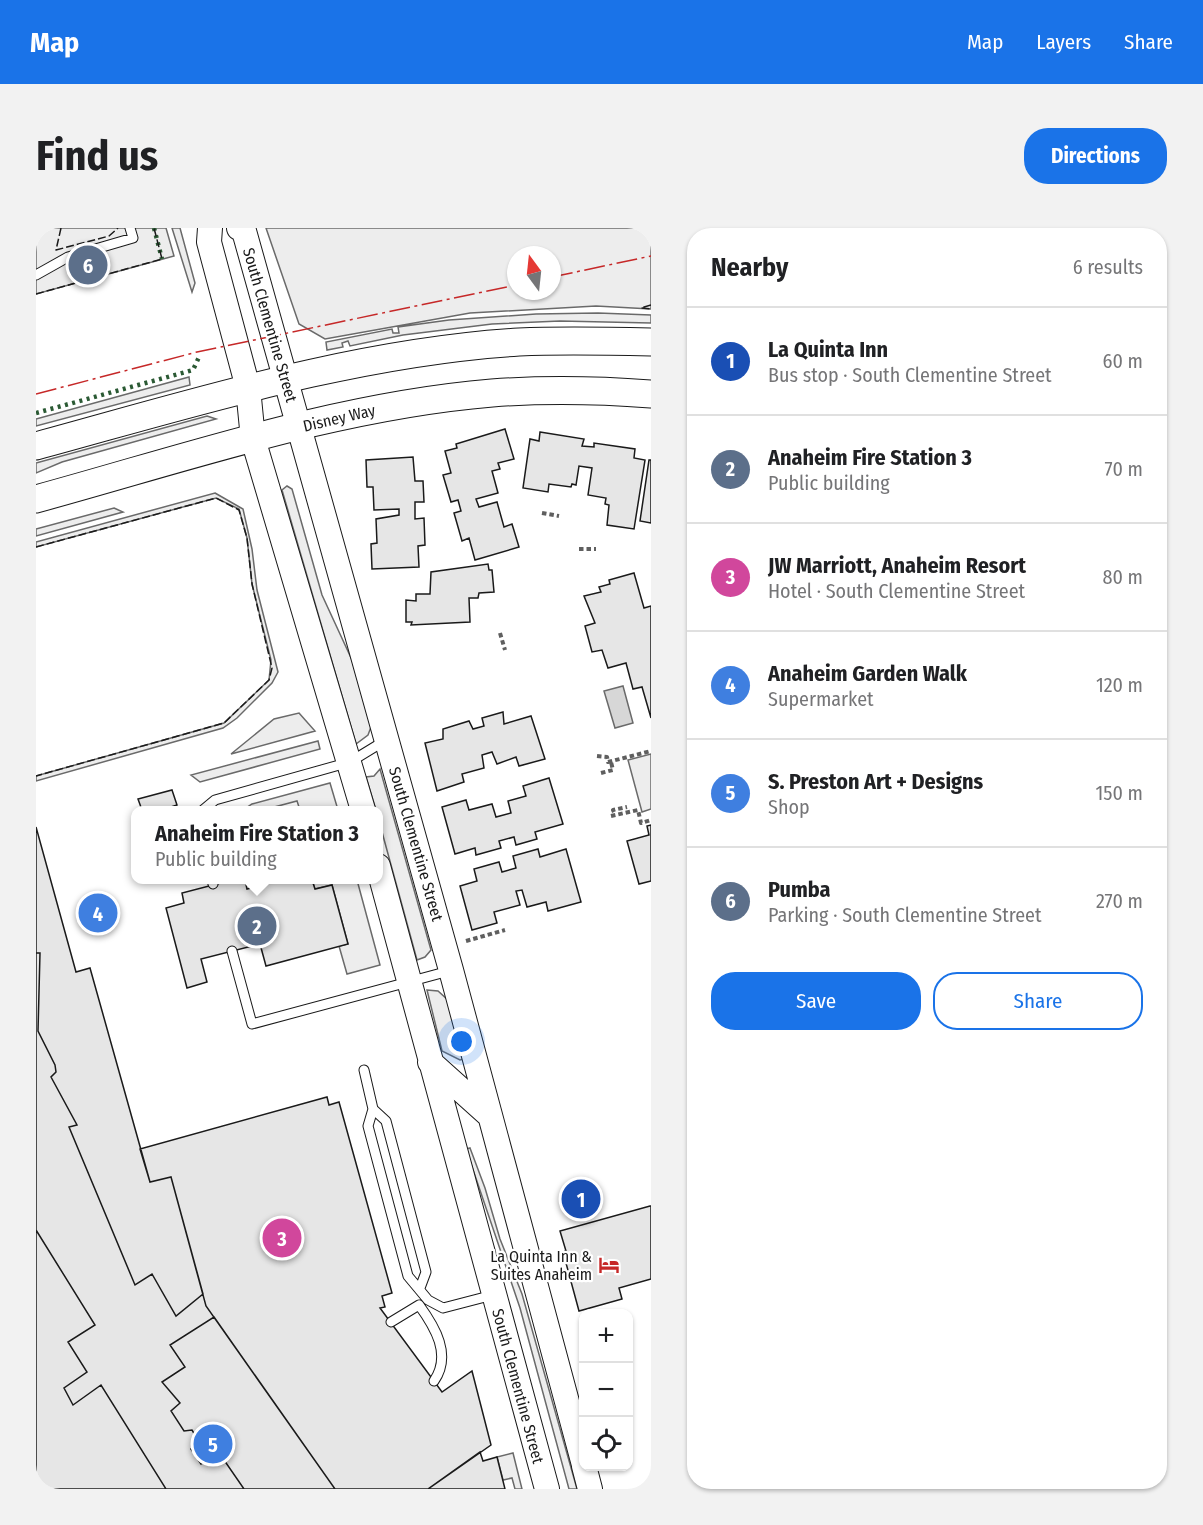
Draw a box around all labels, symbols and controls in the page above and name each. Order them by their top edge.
text: Map [30,26,79,59]
text: Map [967,29,1003,55]
text: Layers [1036,29,1091,55]
text: Share [1124,29,1173,55]
button: Directions [1024,128,1167,184]
text: Find us [36,131,158,181]
pin: 6 [68,243,108,288]
street label: South Clementine Street [239,246,301,405]
north arrow [507,246,561,300]
text: Nearby [711,252,788,283]
text: 6 results [1073,255,1143,279]
text: La Quinta Inn [768,336,888,363]
text: 1 [726,349,735,373]
text: 60 m [1103,349,1143,373]
text: Bus stop · South Clementine Street [768,363,1052,387]
street label: Disney Way [301,400,378,436]
text: Anaheim Fire Station 3 [768,444,972,471]
text: 2 [726,457,735,481]
text: 70 m [1105,457,1143,481]
text: Public building [768,471,890,495]
text: JW Marriott, Anaheim Resort [768,552,1026,579]
text: 3 [726,565,735,589]
text: 80 m [1103,565,1143,589]
text: Hotel · South Clementine Street [768,579,1025,603]
text: Anaheim Garden Walk [768,660,967,687]
text: 4 [725,673,736,697]
text: 120 m [1096,673,1143,697]
text: Supermarket [768,687,874,711]
street label: South Clementine Street [385,765,447,924]
text: S. Preston Art + Designs [768,768,983,795]
text: 5 [726,781,735,805]
text: 150 m [1096,781,1143,805]
text: Shop [768,795,810,819]
popup [131,806,383,884]
text: Anaheim Fire Station 3 [155,820,359,847]
text: Public building [155,847,277,871]
text: Pumba [768,876,830,903]
text: 6 [725,889,736,913]
text: 270 m [1096,889,1143,913]
pin: 4 [78,890,118,936]
text: Parking · South Clementine Street [768,903,1042,927]
pin: 2 [238,904,276,948]
button: Save [711,972,921,1030]
button: Share [933,972,1143,1030]
your location [447,1027,476,1056]
pin: 1 [562,1176,600,1222]
pin: 3 [262,1216,302,1260]
place label: La Quinta Inn & Suites Anaheim [490,1247,592,1284]
hotel icon: La Quinta Inn & Suites Anaheim [597,1253,621,1277]
street label: South Clementine Street [488,1307,548,1466]
map controls [579,1309,633,1471]
button: + [579,1309,633,1363]
button: − [579,1363,633,1417]
button: locate [579,1417,633,1471]
pin: 5 [194,1422,232,1466]

